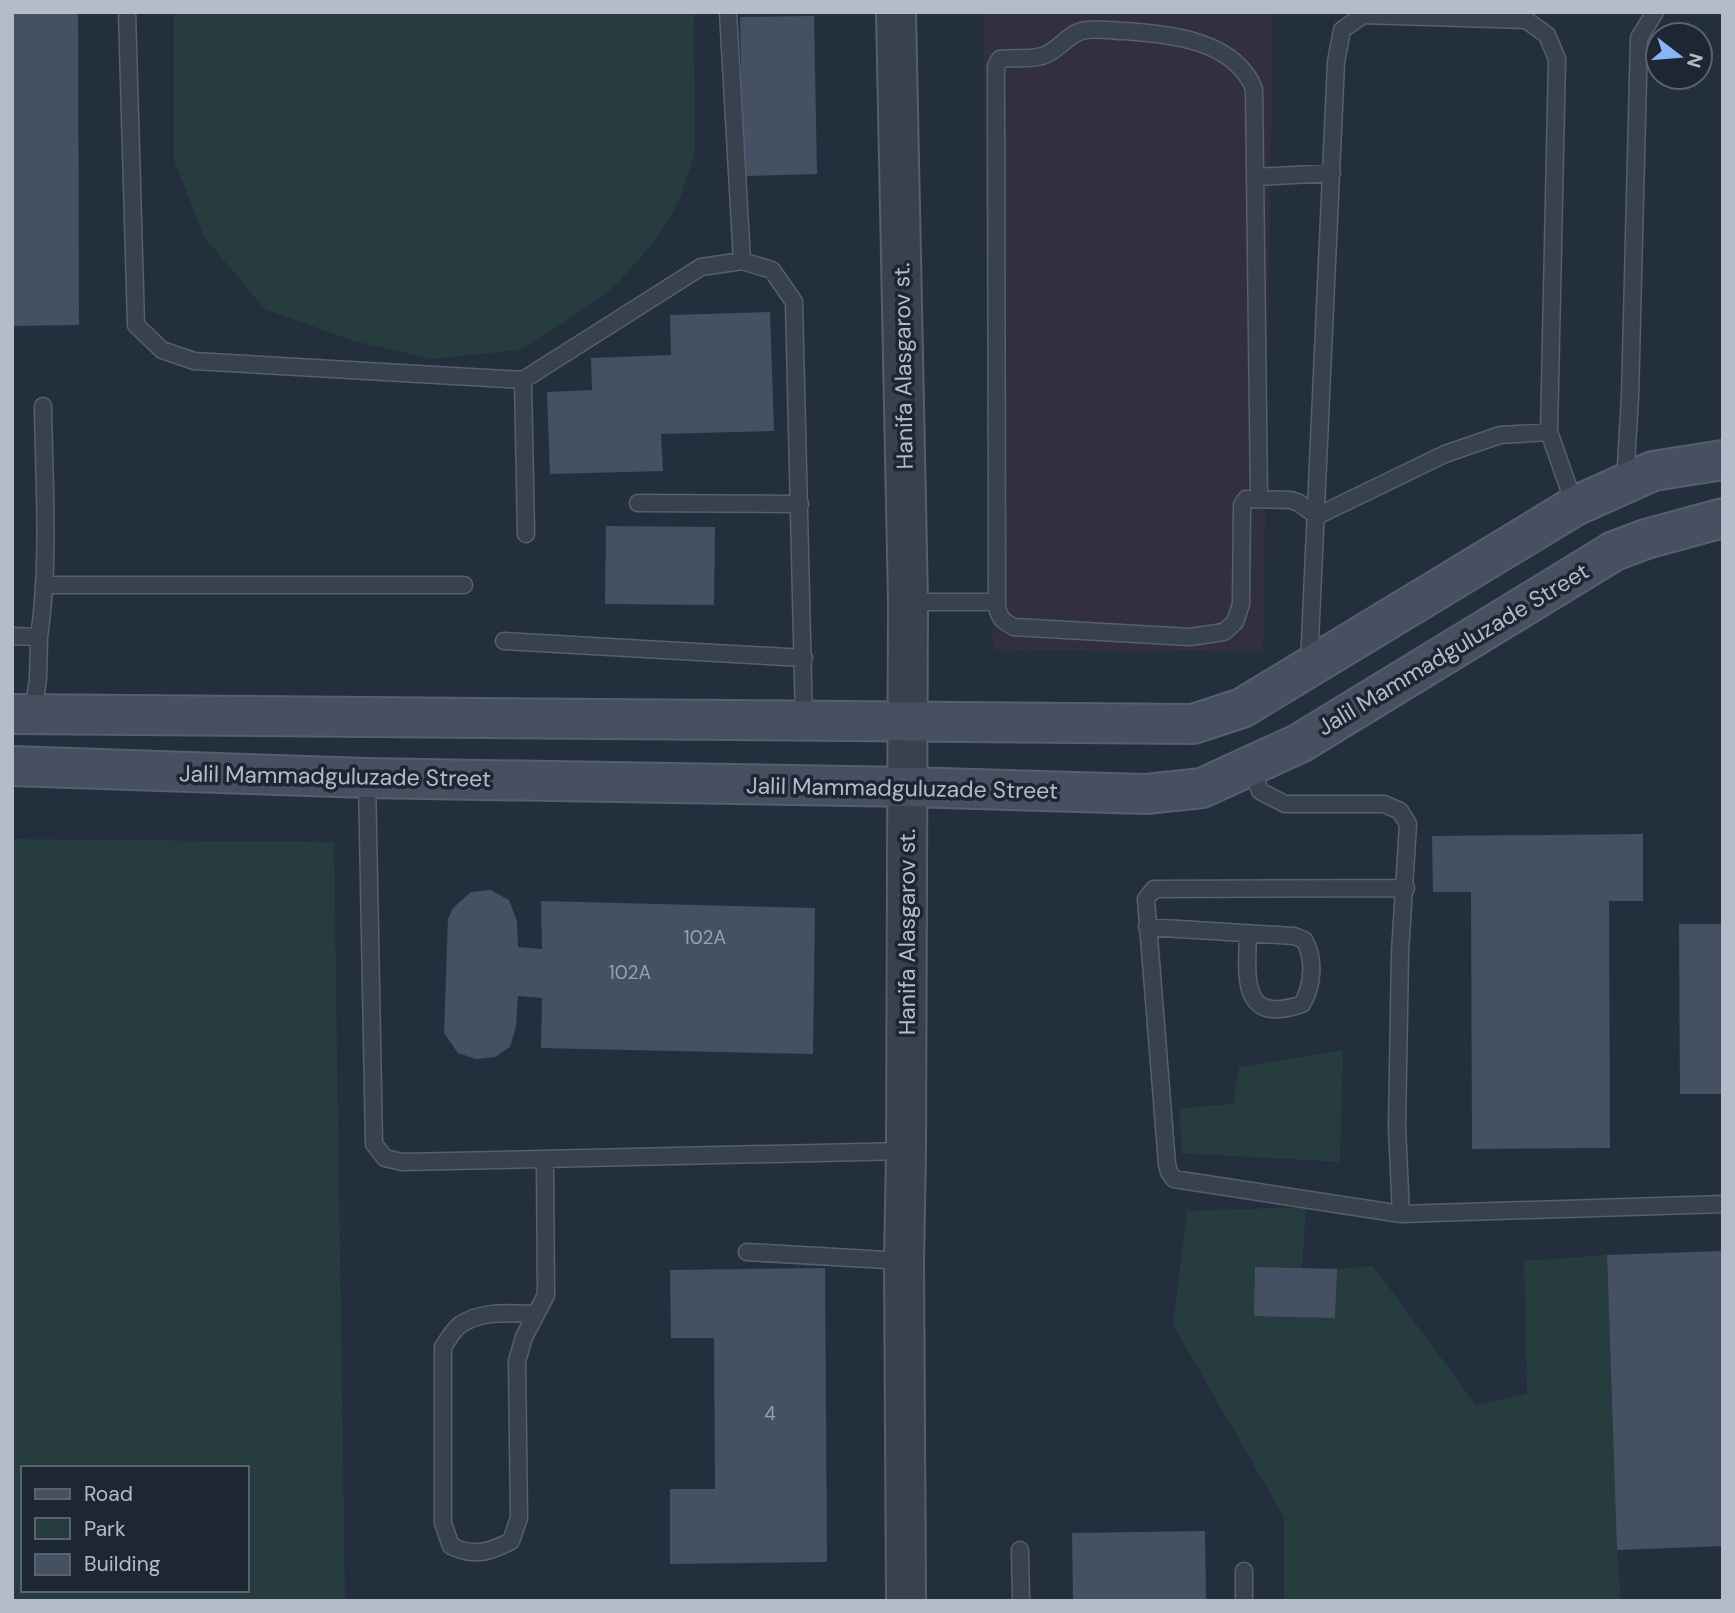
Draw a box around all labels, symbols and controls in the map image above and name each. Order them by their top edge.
north arrow [1644,21,1714,91]
text: N [1681,50,1709,71]
street label: Hanifa Alasgarov st. [886,262,920,470]
street label: Jalil Mammadguluzade Street [1312,556,1594,742]
street label: Jalil Mammadguluzade Street [179,758,491,794]
street label: Jalil Mammadguluzade Street [746,770,1058,806]
street label: Hanifa Alasgarov st. [892,829,922,1035]
house number: 102A [684,925,727,950]
house number: 102A [609,960,652,985]
house number: 4 [764,1401,776,1426]
legend [21,1466,248,1592]
text: Road [84,1480,133,1508]
text: Park [84,1515,126,1543]
text: Building [84,1550,161,1578]

